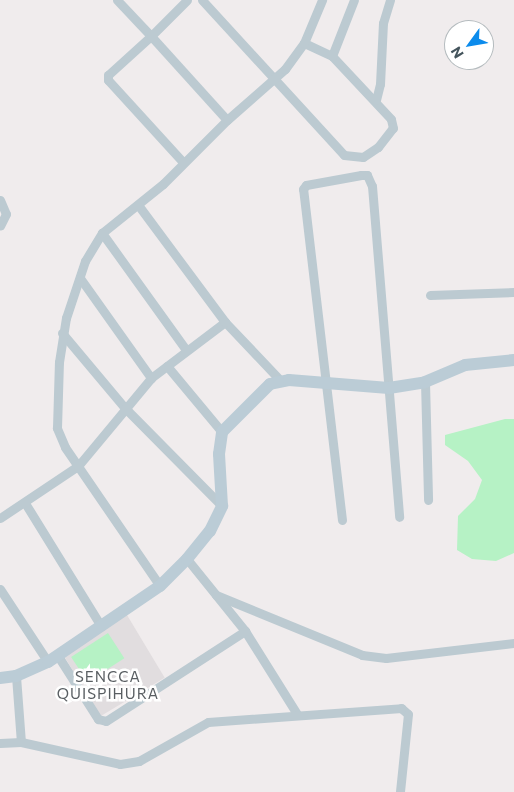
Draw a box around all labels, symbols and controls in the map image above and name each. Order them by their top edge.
north arrow [444,20,494,70]
text: N [447,44,467,62]
district label: SENCCA QUISPIHURA [56,667,160,702]

